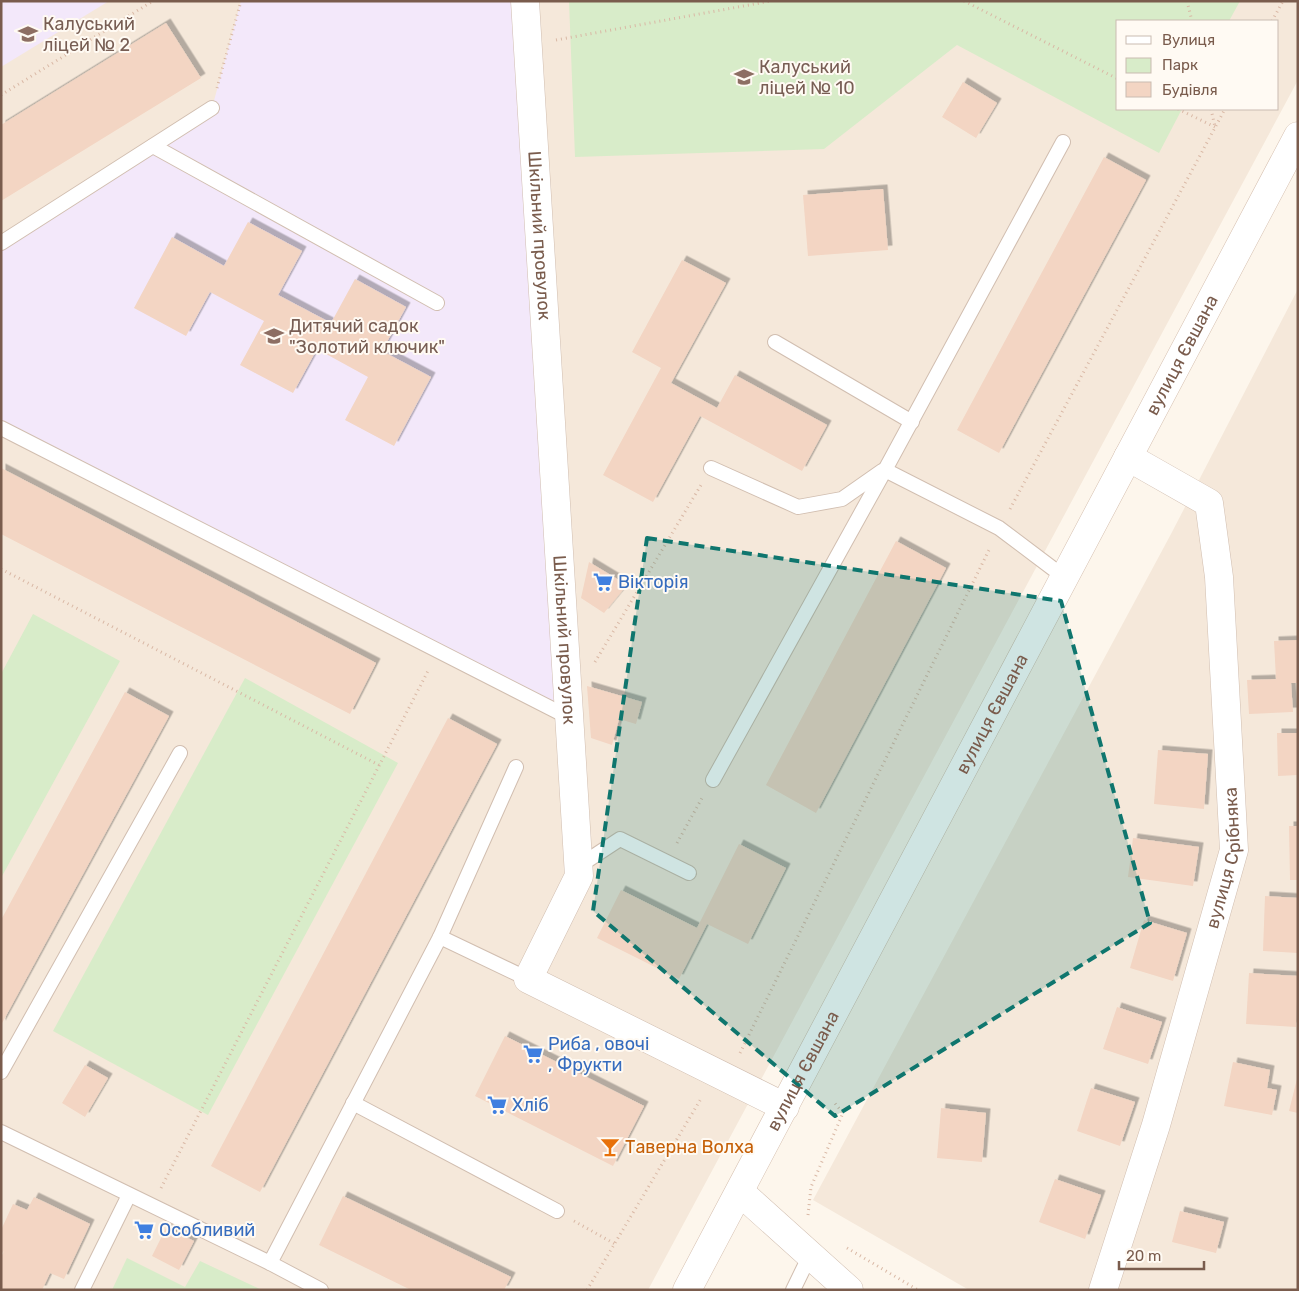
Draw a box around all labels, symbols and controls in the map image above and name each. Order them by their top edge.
place label: Калуський ліцей № 2 [43,13,135,56]
legend [1116,20,1279,110]
school or university icon: Калуський ліцей № 2 [17,23,39,45]
text: Вулиця [1162,31,1215,49]
place label: Калуський ліцей № 10 [759,56,855,99]
text: Парк [1162,56,1198,74]
school or university icon: Калуський ліцей № 10 [733,66,755,88]
text: Будівля [1162,81,1218,99]
street label: Шкільний провулок [523,150,556,321]
street label: вулиця Євшана [1141,291,1223,419]
place label: Дитячий садок "Золотий ключик" [289,315,445,358]
school or university icon: Дитячий садок "Золотий ключик" [263,325,285,347]
street label: Шкільний провулок [548,554,581,725]
supermarket icon: Вікторія [592,571,614,593]
place label: Вікторія [618,571,688,593]
street label: вулиця Євшана [951,650,1033,778]
street label: вулиця Срібняка [1201,787,1245,931]
street label: вулиця Євшана [762,1007,844,1135]
place label: Риба , овочі , Фрукти [548,1033,649,1076]
supermarket icon: Риба , овочі , Фрукти [522,1043,544,1065]
supermarket icon: Хліб [486,1094,508,1116]
place label: Хліб [512,1094,549,1116]
bar icon: Таверна Волха [599,1136,621,1158]
place label: Таверна Волха [625,1136,754,1158]
supermarket icon: Особливий [133,1219,155,1241]
place label: Особливий [159,1219,255,1241]
scale bar [1119,1238,1204,1270]
text: 20 m [1126,1247,1161,1265]

